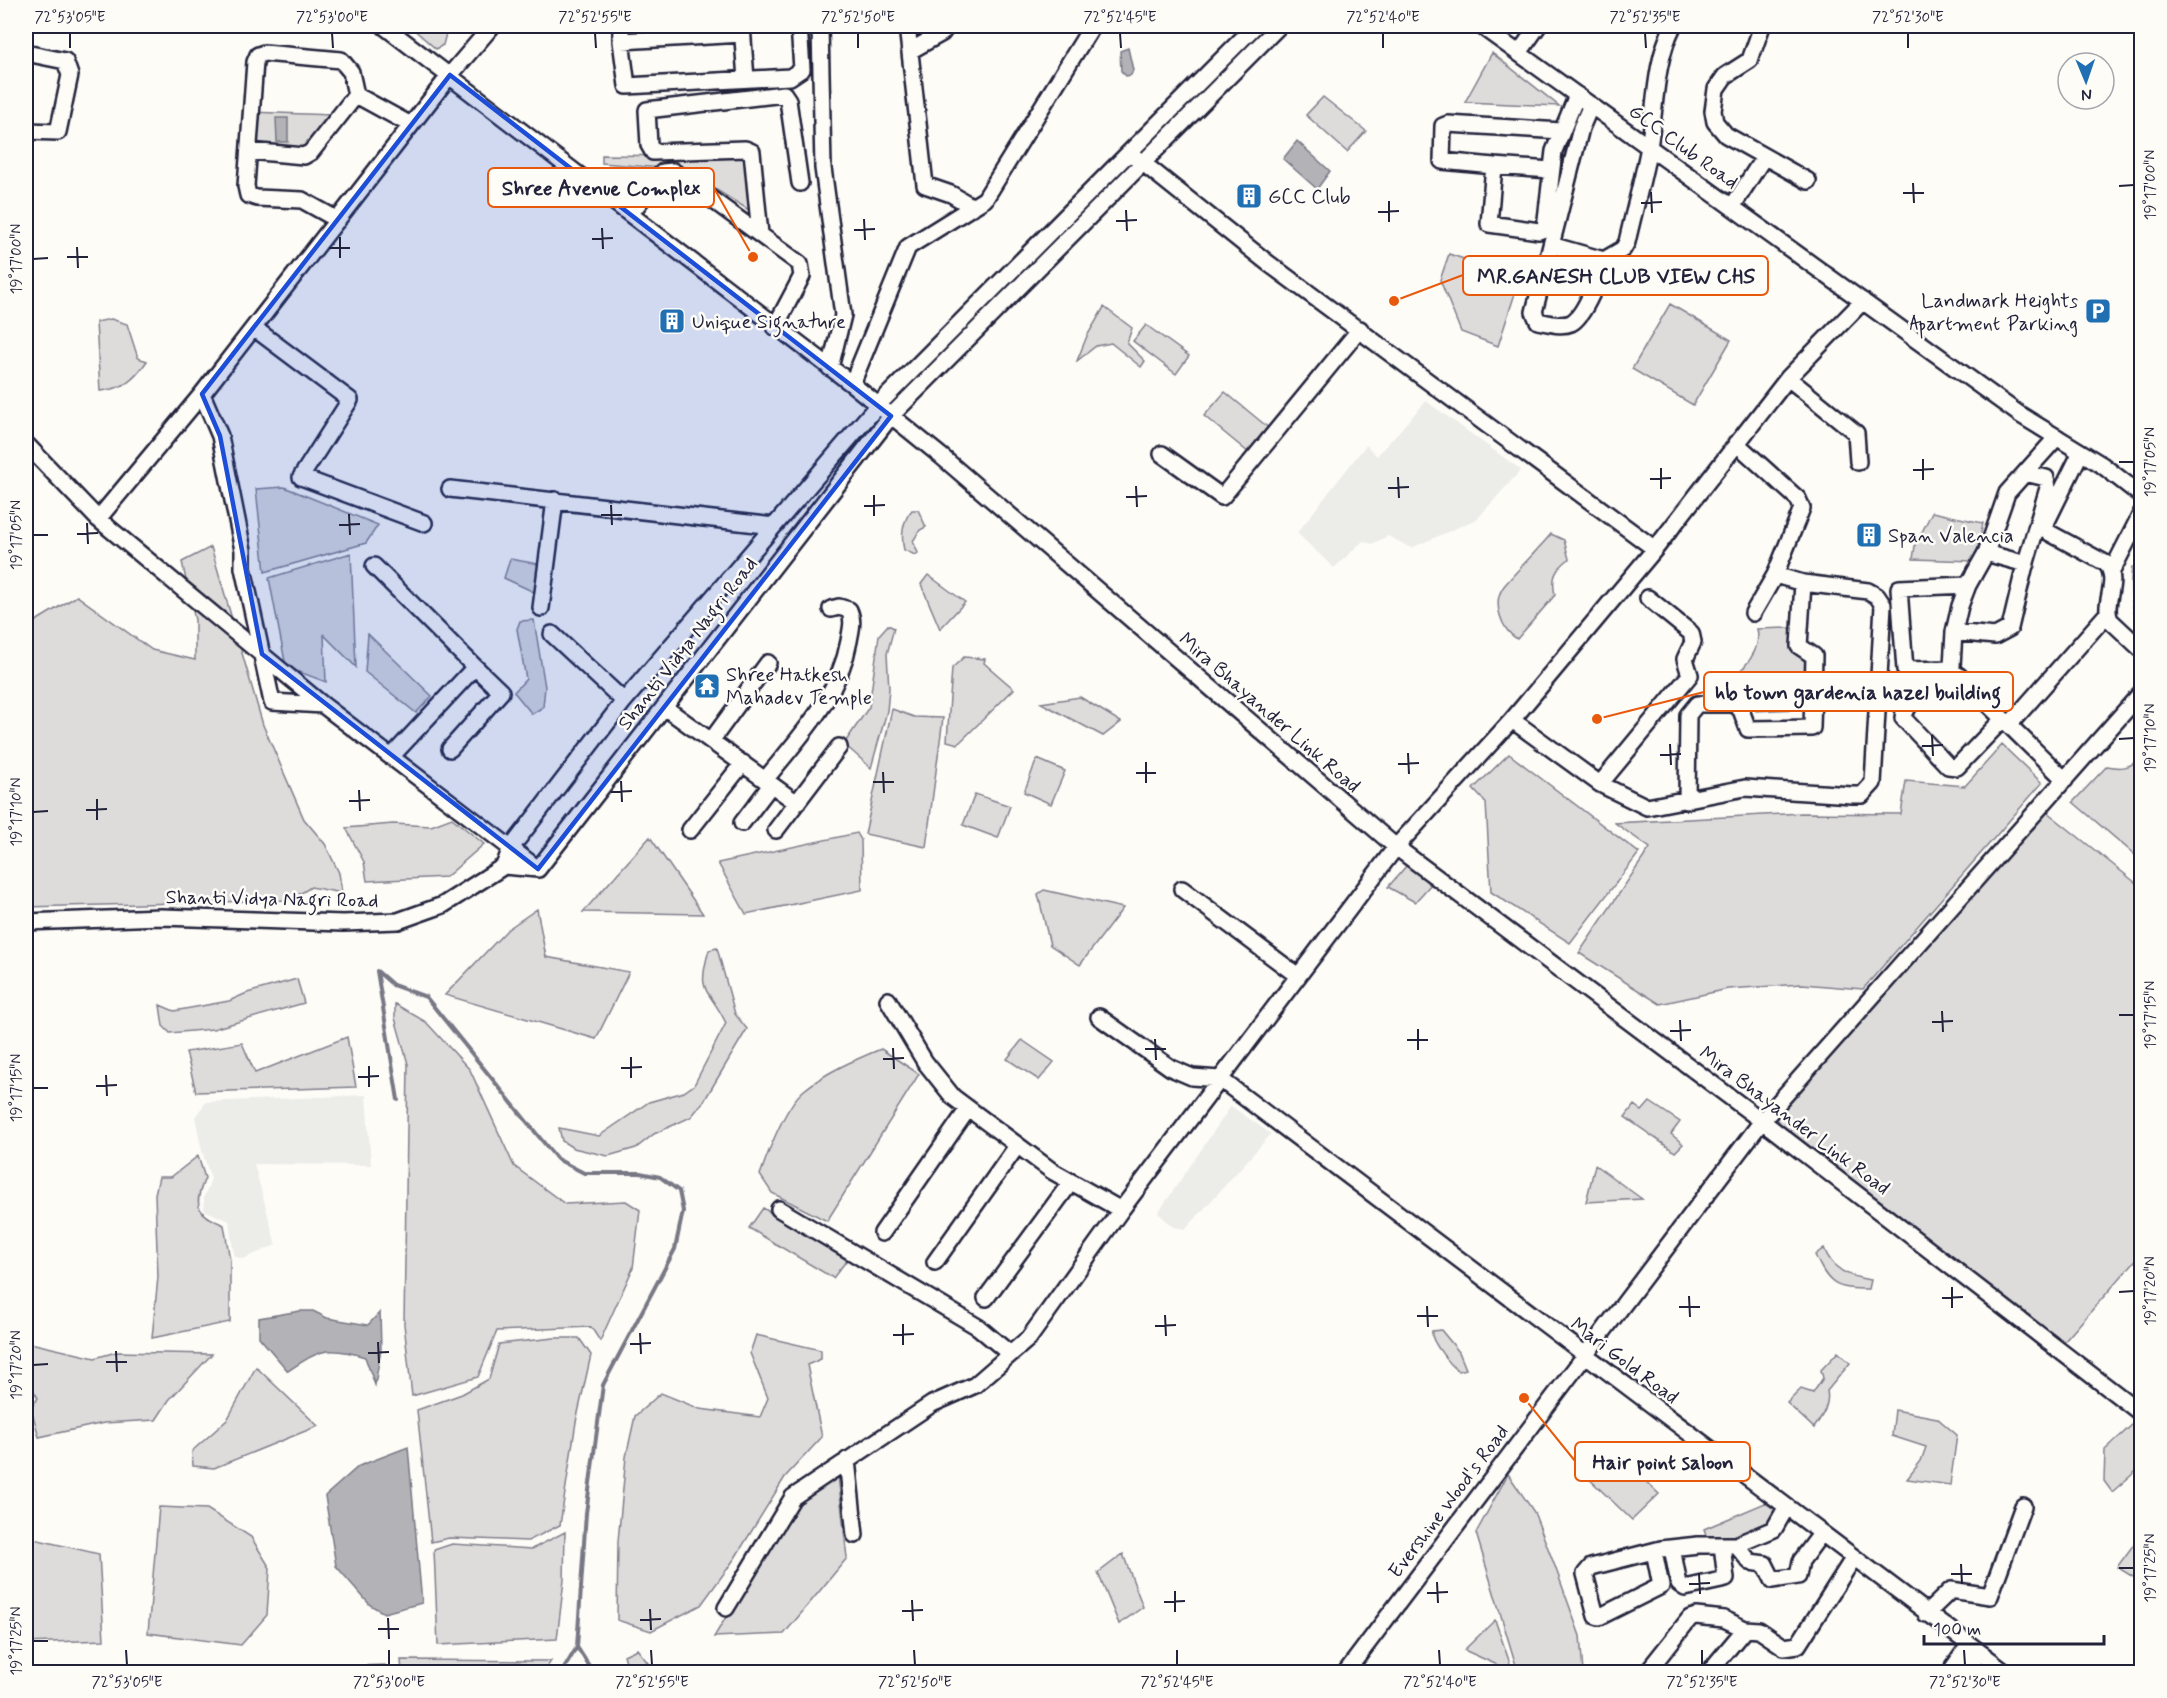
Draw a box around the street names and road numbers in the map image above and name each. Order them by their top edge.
street label: GCC Club Road [1623,98,1744,196]
street label: Shanti Vidya Nagri Road [612,552,766,737]
street label: Mira Bhayander Link Road [1172,627,1366,800]
street label: Shanti Vidya Nagri Road [165,884,379,917]
street label: Mira Bhayander Link Road [1693,1040,1895,1202]
street label: Mari Gold Road [1564,1312,1684,1411]
street label: Evershine Wood's Road [1383,1420,1516,1584]

